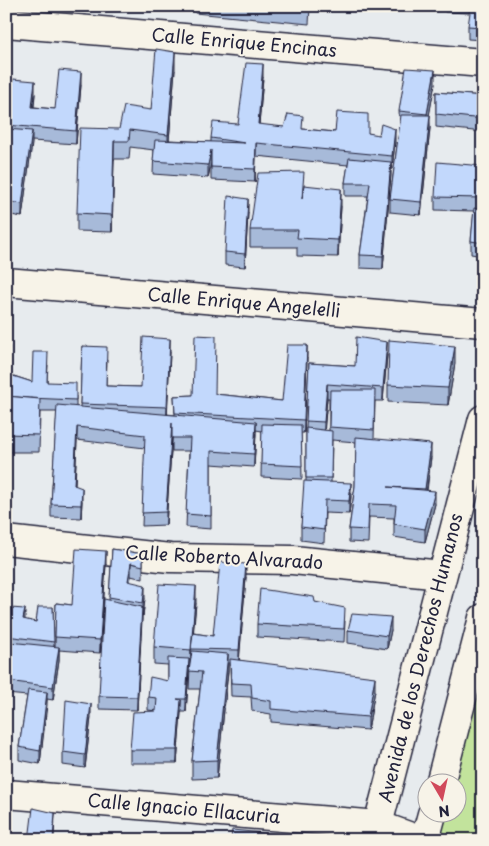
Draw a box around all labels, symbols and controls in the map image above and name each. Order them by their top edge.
street label: Calle Enrique Encinas [150,20,338,63]
street label: Calle Enrique Angelelli [147,280,342,323]
street label: Avenida de los Derechos Humanos [371,510,469,805]
street label: Calle Roberto Alvarado [124,538,324,575]
north arrow [416,774,466,824]
street label: Calle Ignacio Ellacuria [87,786,282,829]
text: N [437,800,451,823]

